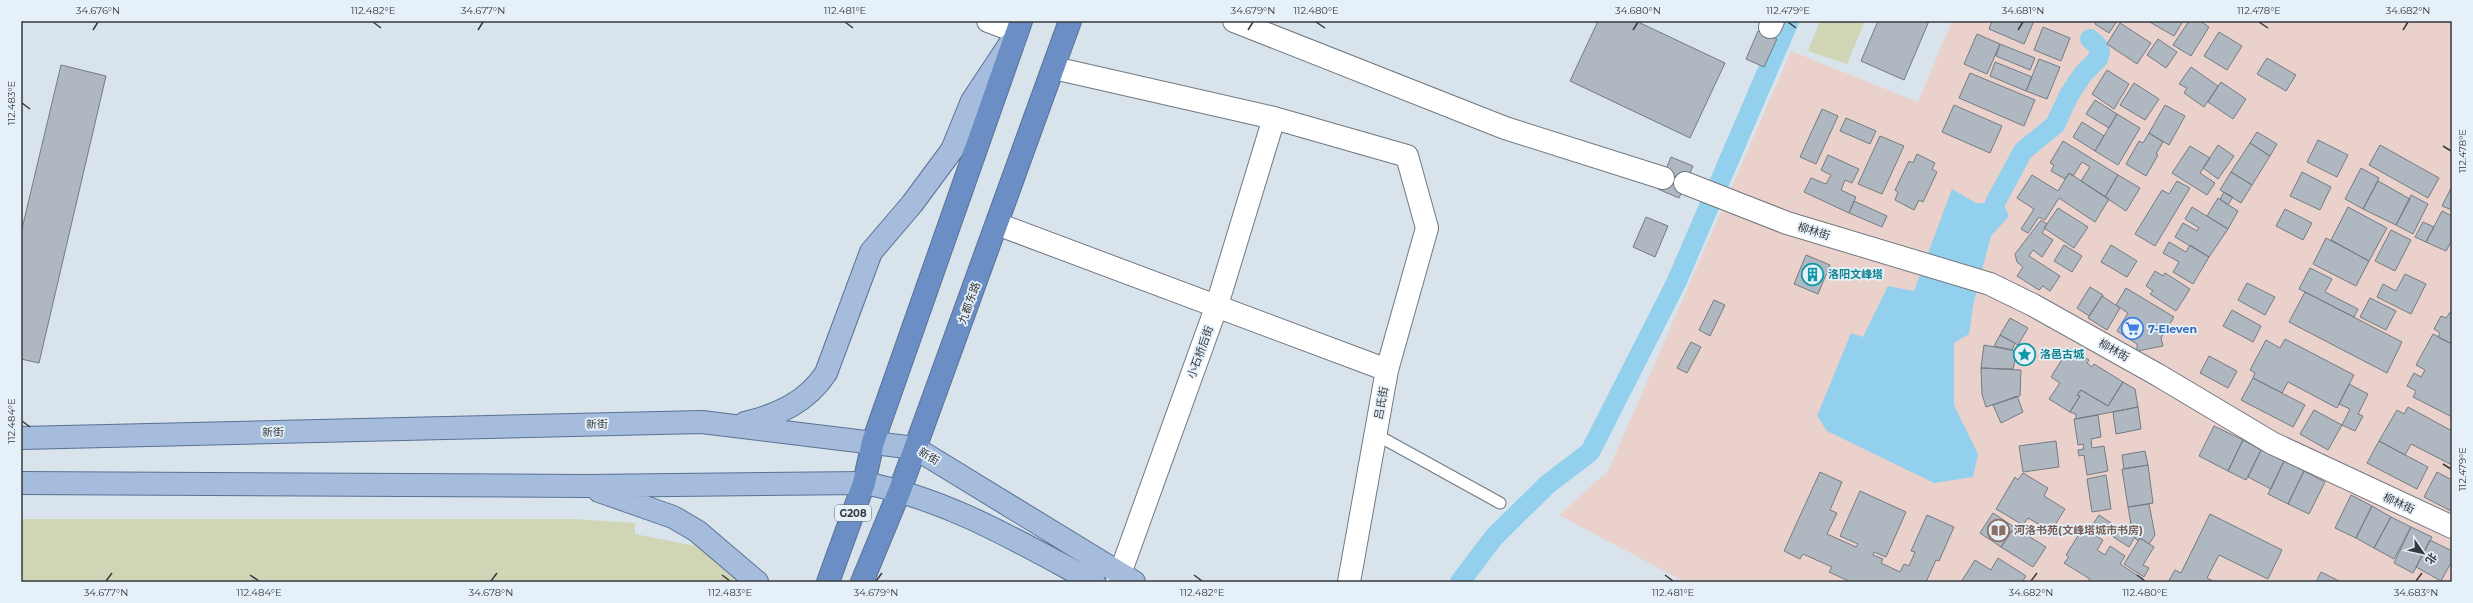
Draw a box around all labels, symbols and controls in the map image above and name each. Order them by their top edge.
text: 34.676°N [76,4,120,17]
text: 112.482°E [351,4,396,17]
text: 34.677°N [461,4,505,17]
text: 112.481°E [824,4,867,17]
text: 34.679°N [1231,4,1275,17]
text: 112.480°E [1293,4,1339,17]
text: 34.680°N [1615,4,1661,17]
text: 112.479°E [1766,4,1810,17]
text: 34.681°N [2002,4,2044,17]
text: 112.478°E [2237,4,2281,17]
text: 34.682°N [2386,4,2430,17]
text: 112.483°E [5,80,18,125]
text: 112.478°E [2456,129,2469,173]
street label: 柳林街 [1796,219,1832,243]
building icon: 洛阳文峰塔 [1799,261,1825,287]
place label: 洛阳文峰塔 [1828,267,1883,281]
street label: 九都东路 [955,280,983,326]
supermarket icon: 7-Eleven [2119,316,2145,342]
place label: 7-Eleven [2148,322,2197,336]
street label: 小石桥后街 [1184,324,1216,380]
street label: 柳林街 [2096,336,2132,364]
place icon: 洛邑古城 [2011,341,2037,367]
place label: 洛邑古城 [2040,347,2085,361]
street label: 吕氏街 [1371,386,1391,420]
text: 112.484°E [5,398,18,444]
street label: 新街 [586,417,608,431]
street label: 新街 [262,425,284,439]
street label: 新街 [916,444,942,468]
text: 112.479°E [2456,447,2469,491]
street label: 柳林街 [2381,490,2417,516]
road number: G208 [835,505,871,521]
library icon: 河洛书苑(文峰塔城市书房) [1985,517,2011,543]
place label: 河洛书苑(文峰塔城市书房) [2014,523,2143,537]
north arrow [2403,533,2443,573]
text: 北 [2422,550,2440,567]
text: 34.677°N [84,586,128,599]
text: 112.484°E [236,586,282,599]
text: 34.678°N [469,586,513,599]
text: 112.483°E [708,586,753,599]
text: 34.679°N [854,586,898,599]
text: 112.482°E [1180,586,1225,599]
text: 112.481°E [1652,586,1695,599]
text: 34.682°N [2009,586,2053,599]
text: 112.480°E [2122,586,2168,599]
text: 34.683°N [2394,586,2438,599]

